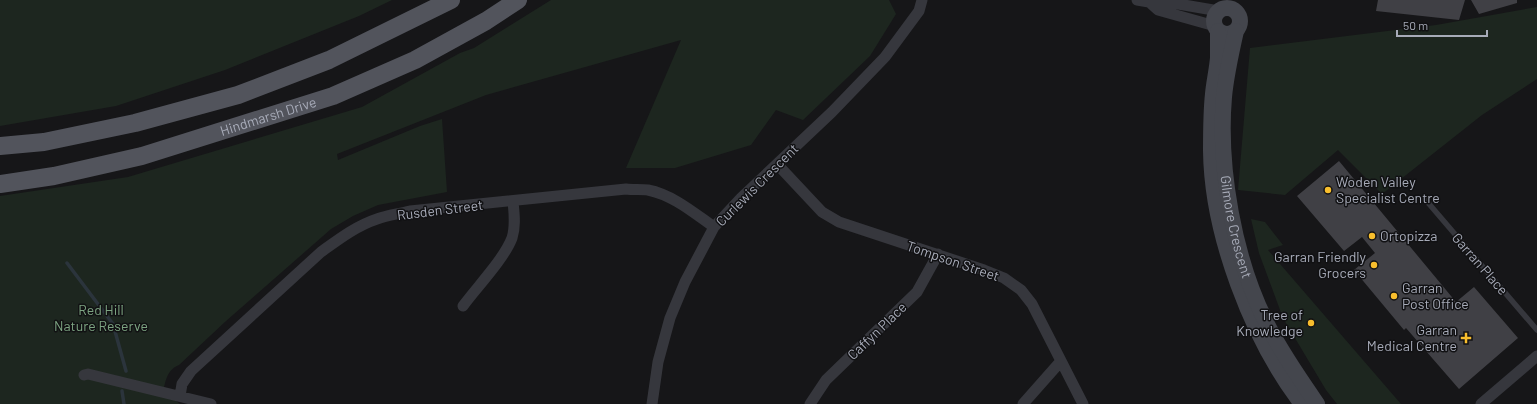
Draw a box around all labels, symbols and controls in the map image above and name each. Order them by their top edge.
scale bar [1397,12,1487,38]
text: 50 m [1403,18,1428,32]
street label: Hindmarsh Drive [218,93,318,139]
street label: Curlewis Crescent [712,140,801,229]
place label: Woden Valley Specialist Centre [1336,173,1440,206]
street label: Gilmore Crescent [1217,174,1256,280]
marker: Woden Valley Specialist Centre [1323,185,1333,195]
street label: Rusden Street [396,196,484,223]
place label: Ortopizza [1380,227,1437,244]
street label: Garran Place [1449,229,1512,298]
marker: Ortopizza [1367,231,1377,241]
street label: Tompson Street [905,237,1002,284]
place label: Garran Friendly Grocers [1274,248,1367,281]
marker: Garran Friendly Grocers [1369,260,1379,270]
place label: Garran Post Office [1402,279,1469,312]
marker: Garran Post Office [1389,291,1399,301]
street label: Caffyn Place [844,298,910,363]
park label: Red Hill Nature Reserve [54,301,148,334]
place label: Tree of Knowledge [1236,306,1303,339]
marker: Tree of Knowledge [1306,318,1316,328]
place label: Garran Medical Centre [1367,321,1457,354]
marker: Garran Medical Centre [1460,332,1472,344]

